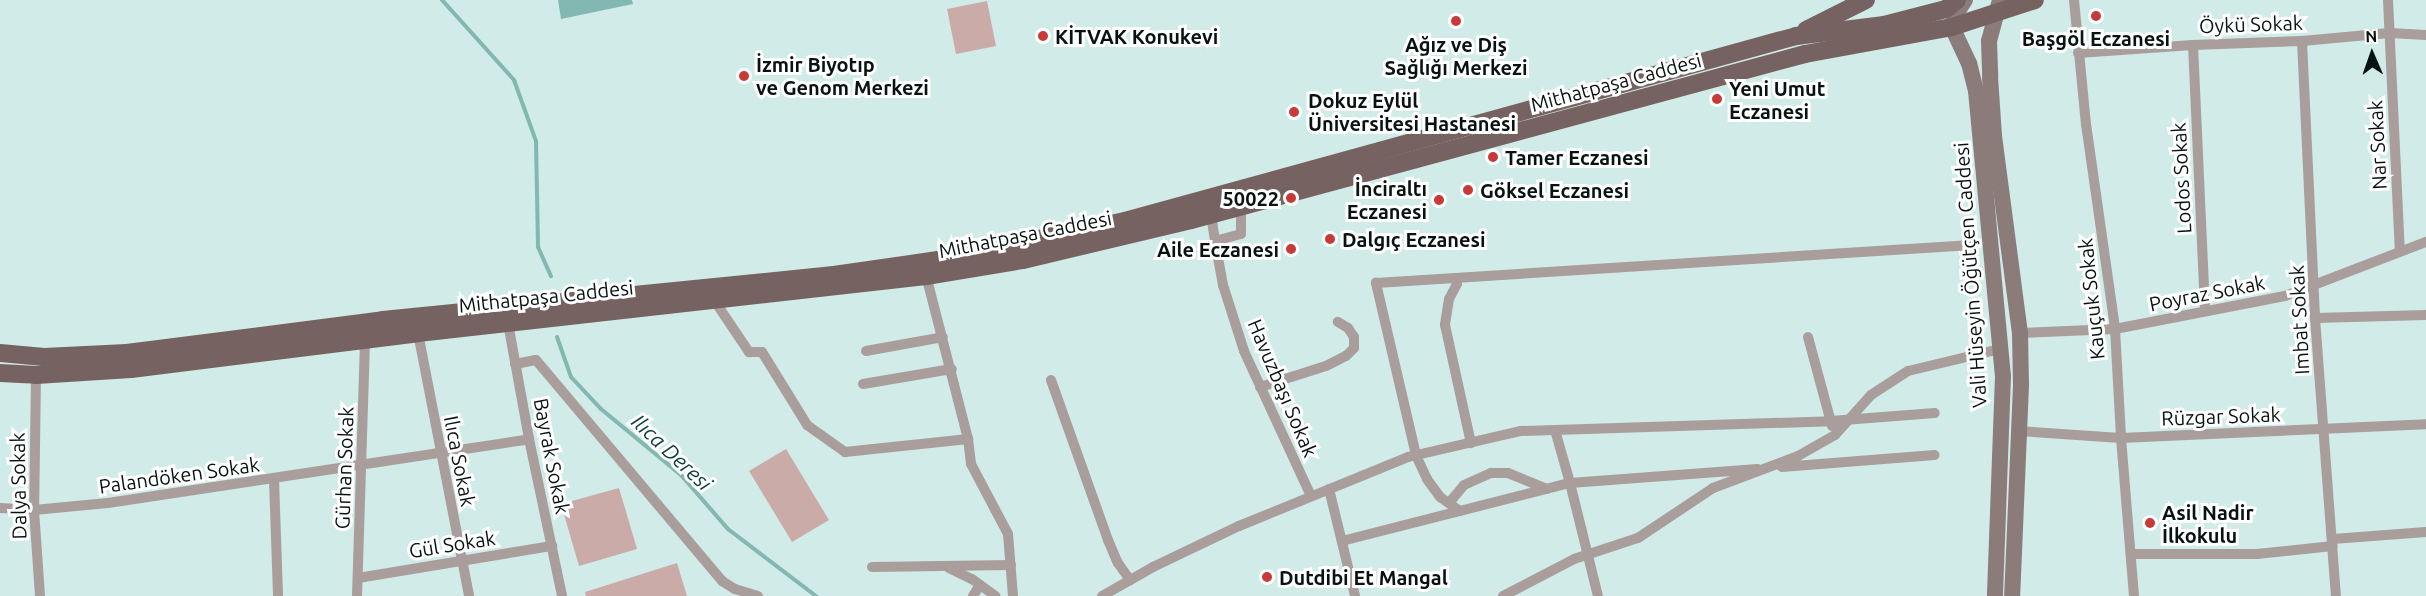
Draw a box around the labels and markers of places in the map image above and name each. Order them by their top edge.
marker: Başgöl Eczanesi [2089,9,2103,23]
marker: Ağız ve Diş Sağlığı Merkezi [1447,12,1465,30]
place label: KİTVAK Konukevi [1055,24,1218,48]
place label: Başgöl Eczanesi [2022,26,2170,50]
marker: KİTVAK Konukevi [1036,29,1050,43]
place label: Ağız ve Diş Sağlığı Merkezi [1385,32,1527,79]
place label: İzmir Biyotıp ve Genom Merkezi [756,52,929,99]
marker: İzmir Biyotıp ve Genom Merkezi [737,69,751,83]
place label: Yeni Umut Eczanesi [1729,76,1825,123]
place label: Dokuz Eylül Üniversitesi Hastanesi [1308,88,1516,135]
marker: Yeni Umut Eczanesi [1710,92,1724,106]
marker: Dokuz Eylül Üniversitesi Hastanesi [1285,103,1303,121]
place label: Tamer Eczanesi [1505,145,1648,169]
marker: Tamer Eczanesi [1486,150,1500,164]
place label: İnciraltı Eczanesi [1347,176,1427,223]
place label: Göksel Eczanesi [1480,178,1629,202]
marker: Göksel Eczanesi [1461,183,1475,197]
place label: 50022 [1223,186,1279,210]
marker: 50022 [1284,191,1298,205]
marker: İnciraltı Eczanesi [1432,193,1446,207]
place label: Dalgıç Eczanesi [1342,227,1486,251]
marker: Dalgıç Eczanesi [1323,232,1337,246]
place label: Aile Eczanesi [1157,237,1279,261]
marker: Aile Eczanesi [1284,242,1298,256]
place label: Asil Nadir İlkokulu [2162,500,2254,547]
marker: Asil Nadir İlkokulu [2143,516,2157,530]
place label: Dutdibi Et Mangal [1279,565,1448,589]
marker: Dutdibi Et Mangal [1260,570,1274,584]

